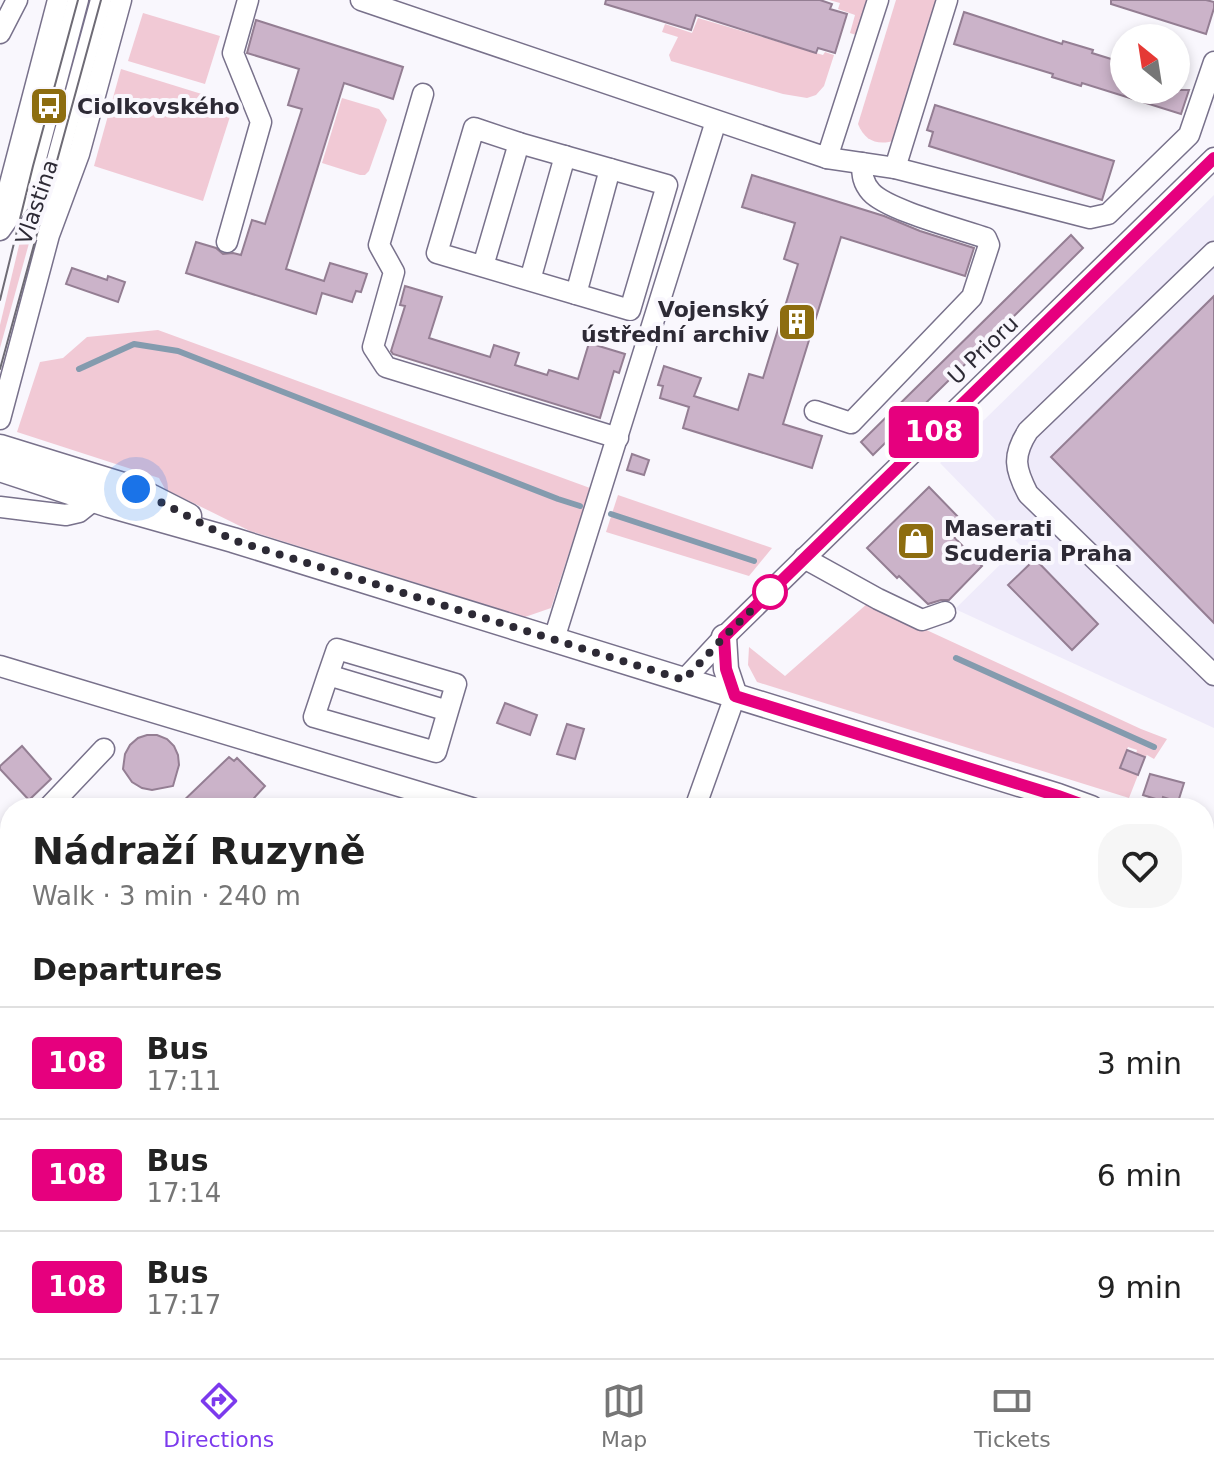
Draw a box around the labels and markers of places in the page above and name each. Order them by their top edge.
bus stop icon: Ciolkovského [28,85,70,127]
place label: Ciolkovského [77,94,240,119]
place label: Vojenský ústřední archiv [581,297,770,347]
building icon: Vojenský ústřední archiv [776,301,818,343]
place label: Maserati Scuderia Praha [944,516,1132,566]
shop icon: Maserati Scuderia Praha [895,520,937,562]
unlabelled marker [753,575,787,609]

